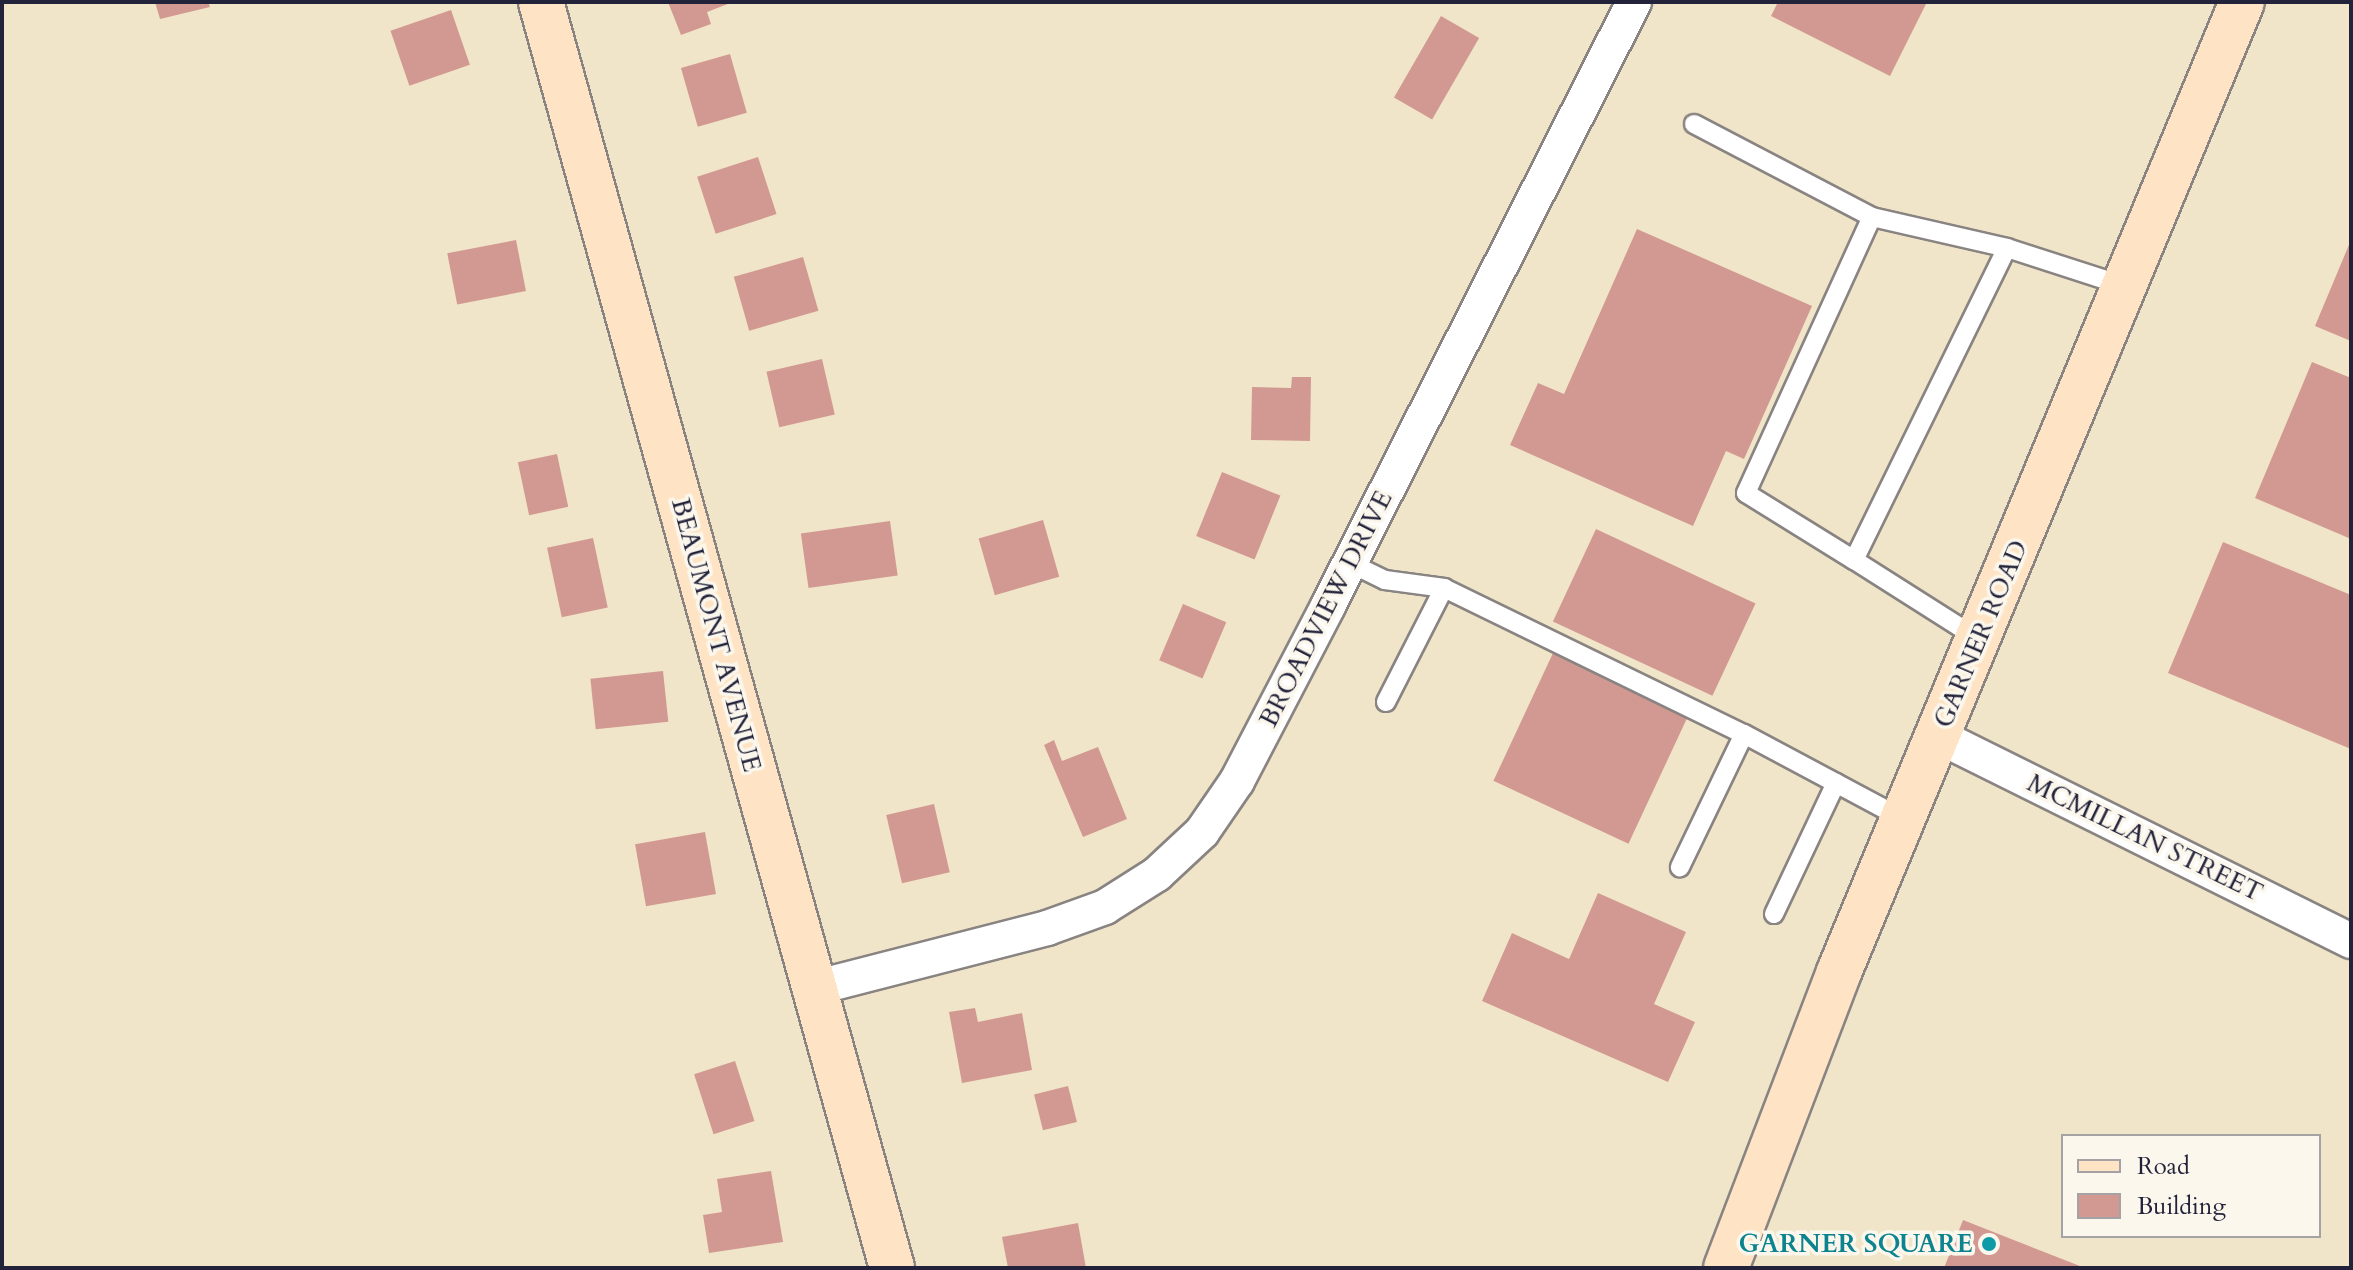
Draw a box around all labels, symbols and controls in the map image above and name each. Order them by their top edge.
street label: BROADVIEW DRIVE [1253,486,1399,732]
street label: BEAUMONT AVENUE [664,495,768,775]
street label: GARNER ROAD [1927,536,2035,732]
street label: MCMILLAN STREET [2022,767,2268,909]
legend [2061,1134,2321,1238]
text: Road [2137,1150,2190,1183]
text: Building [2137,1190,2226,1223]
place label: GARNER SQUARE [1738,1228,1973,1260]
marker: GARNER SQUARE [1980,1235,1998,1253]

